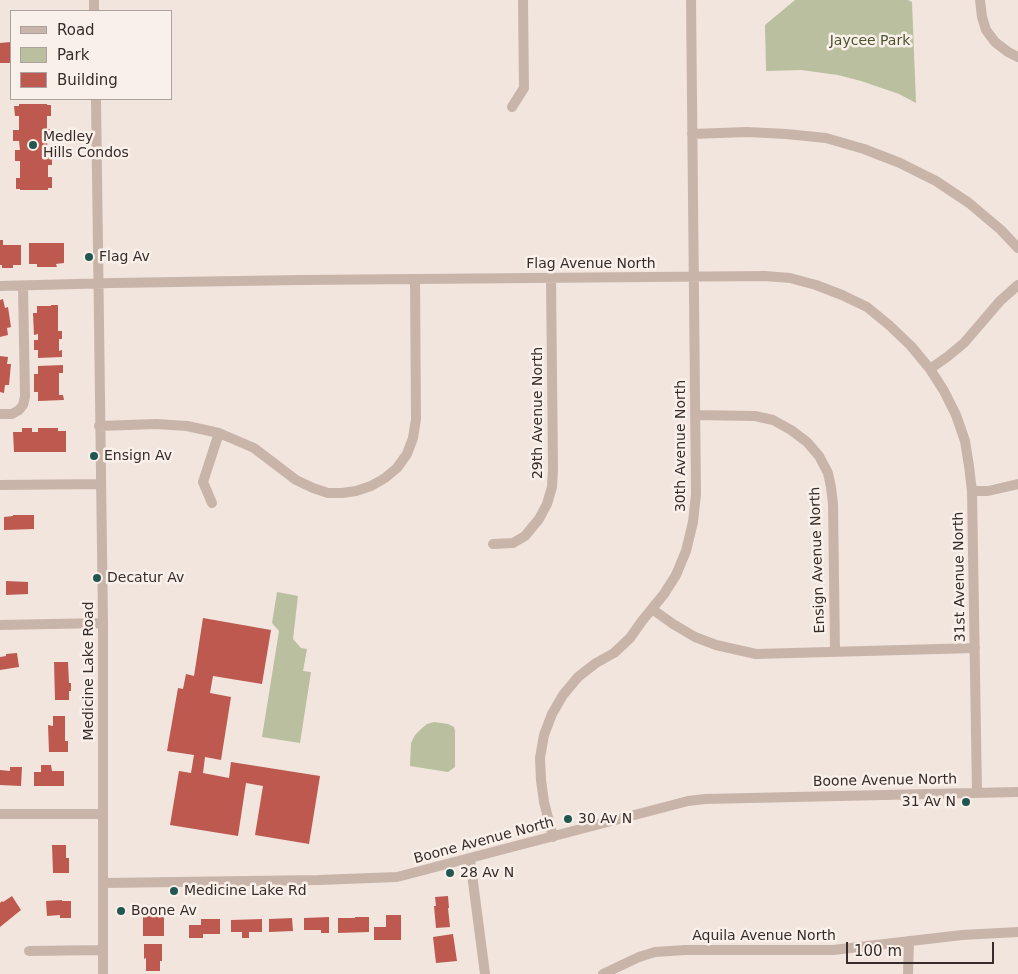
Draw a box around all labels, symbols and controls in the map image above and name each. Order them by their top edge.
legend [10,10,172,100]
text: Road [57,21,95,39]
park label: Jaycee Park [830,33,910,49]
text: Park [57,46,89,64]
text: Building [57,71,118,89]
place label: Medley Hills Condos [43,129,129,162]
marker: Medley Hills Condos [27,139,39,151]
place label: Flag Av [99,249,150,265]
marker: Flag Av [83,251,95,263]
street label: Flag Avenue North [526,256,656,272]
street label: 29th Avenue North [530,347,546,479]
street label: 30th Avenue North [673,380,689,512]
place label: Ensign Av [104,448,172,464]
marker: Ensign Av [88,450,100,462]
street label: Ensign Avenue North [807,486,829,634]
street label: 31st Avenue North [950,512,970,642]
place label: Decatur Av [107,570,184,586]
marker: Decatur Av [91,572,103,584]
street label: Medicine Lake Road [81,601,97,741]
street label: Boone Avenue North [813,771,957,791]
place label: 31 Av N [902,794,956,810]
marker: 31 Av N [960,796,972,808]
place label: 30 Av N [578,811,632,827]
marker: 30 Av N [562,813,574,825]
street label: Boone Avenue North [412,814,556,868]
place label: 28 Av N [460,865,514,881]
marker: 28 Av N [444,867,456,879]
place label: Medicine Lake Rd [184,883,307,899]
marker: Medicine Lake Rd [168,885,180,897]
place label: Boone Av [131,903,197,919]
marker: Boone Av [115,905,127,917]
street label: Aquila Avenue North [692,928,836,944]
scale bar [848,932,996,964]
text: 100 m [854,942,902,960]

